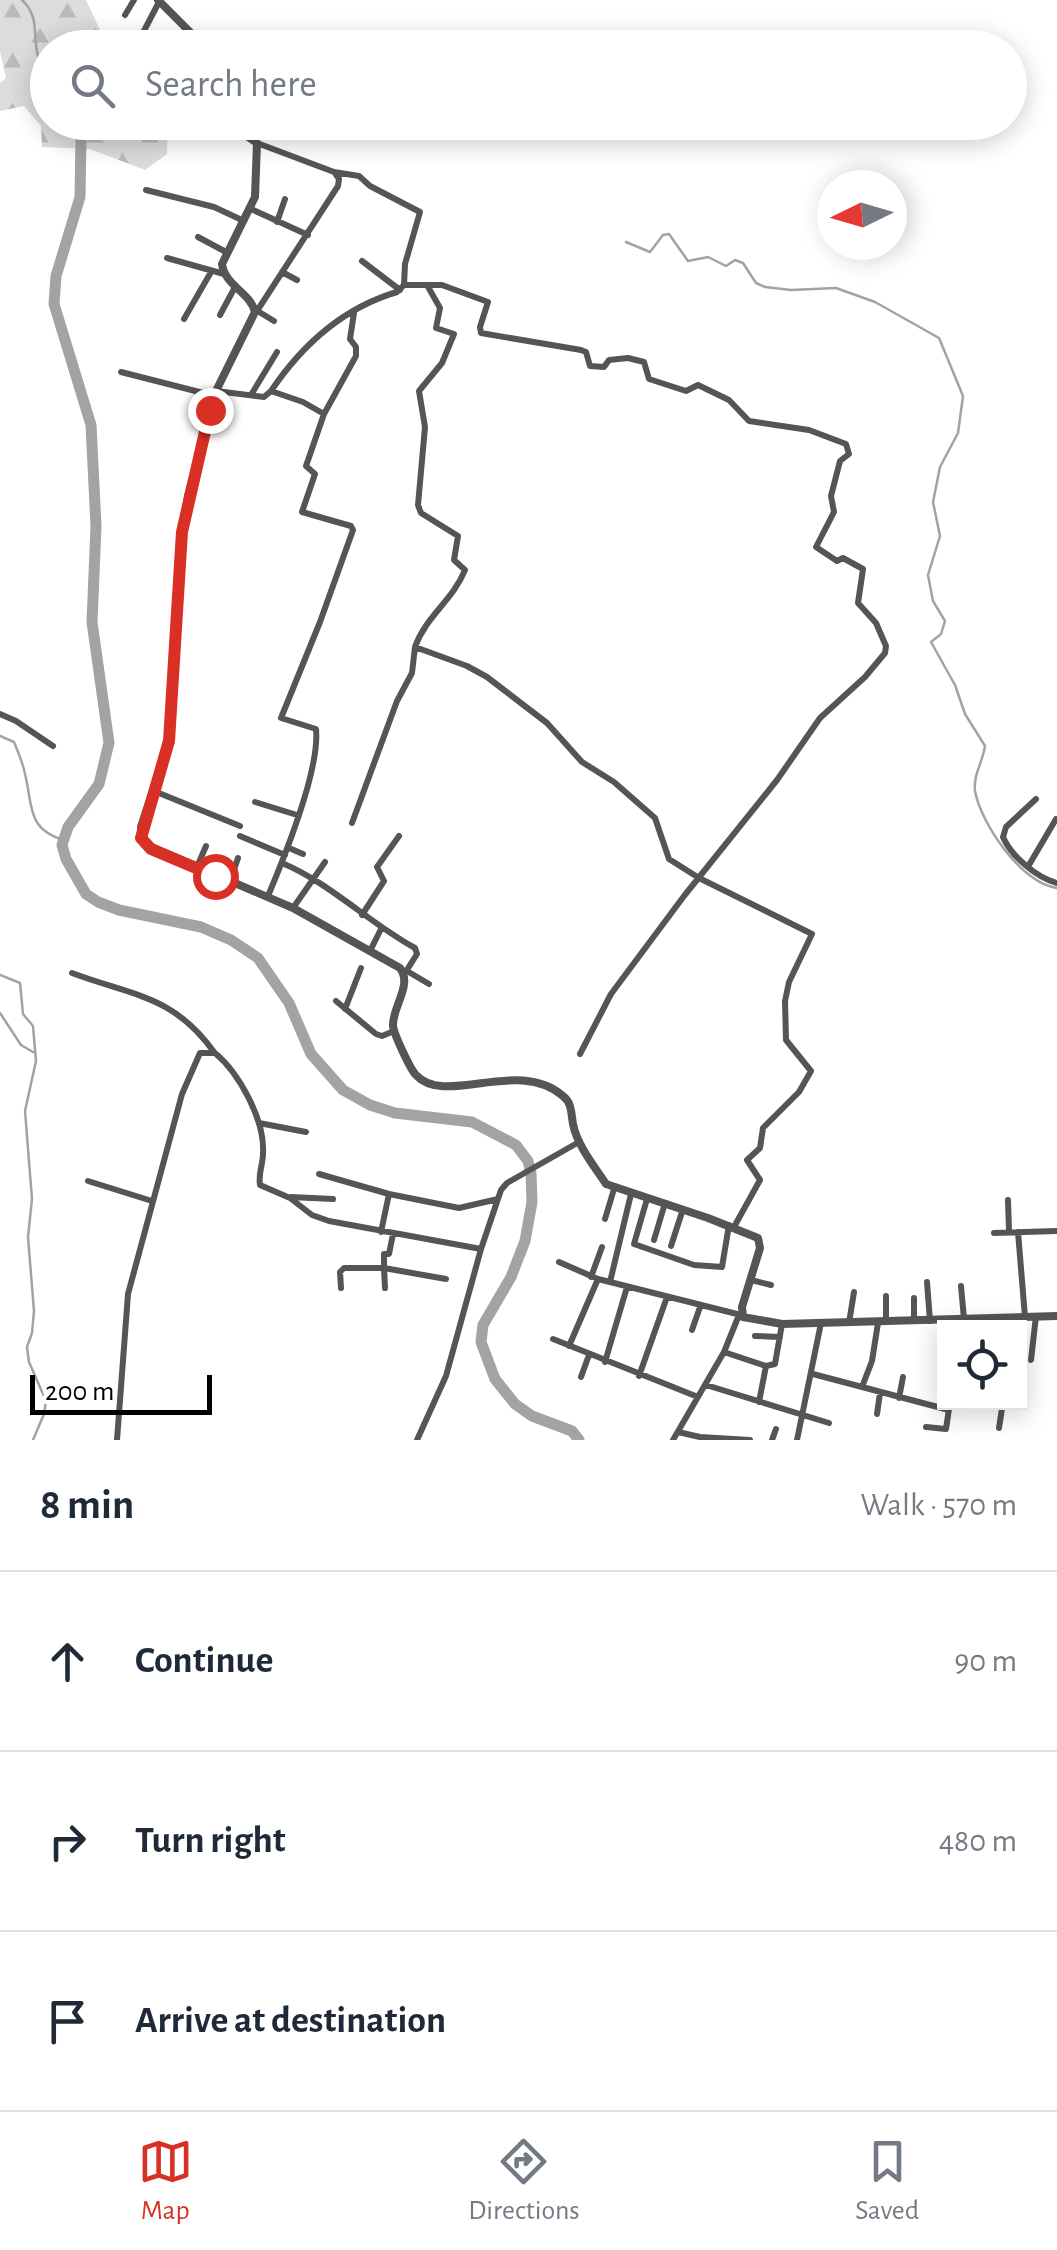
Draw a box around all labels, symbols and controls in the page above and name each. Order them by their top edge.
search box [30,30,1027,140]
icon: search [65,58,120,113]
text: Search here [145,66,317,104]
north arrow [817,170,907,260]
route end [188,388,234,434]
route start [193,854,239,900]
map controls [937,1320,1027,1410]
button: locate [937,1320,1027,1410]
scale bar [30,1370,212,1414]
text: 200 m [45,1378,114,1406]
text: 8 min [40,1484,134,1526]
text: Walk · 570 m [860,1489,1017,1521]
icon: ahead [40,1634,95,1689]
text: Continue [135,1642,273,1680]
text: 90 m [954,1645,1017,1677]
icon: right [40,1814,95,1869]
text: Turn right [135,1822,285,1860]
text: 480 m [939,1825,1017,1857]
icon: arrive [40,1994,95,2049]
text: Arrive at destination [135,2002,446,2040]
tab: Map [138,2134,193,2228]
tab: Directions [468,2134,580,2228]
tab: Saved [855,2134,919,2228]

